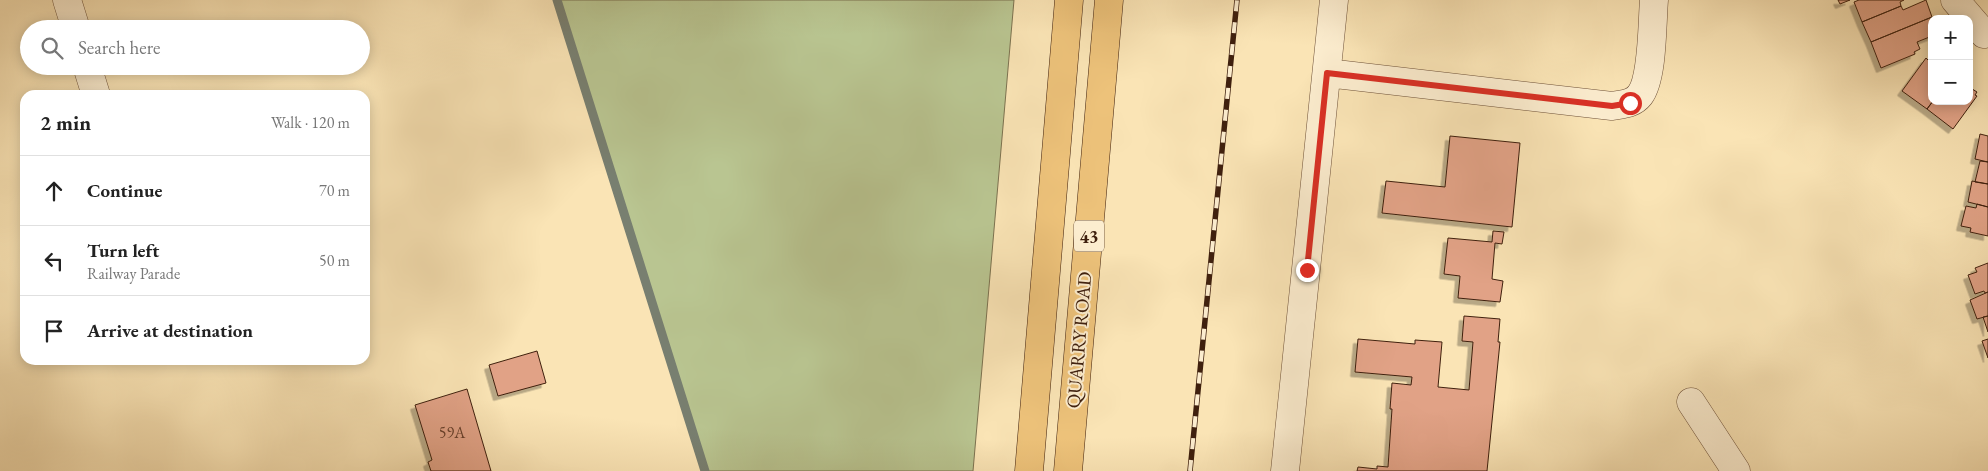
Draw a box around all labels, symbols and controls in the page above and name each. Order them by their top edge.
map controls [1928,15,1973,105]
button: + [1928,15,1973,60]
search box [20,20,370,75]
icon: search [38,34,66,62]
text: Search here [78,35,160,60]
button: − [1928,60,1973,105]
route start [1619,92,1642,115]
text: 2 min [40,109,91,136]
text: Walk · 120 m [271,112,350,133]
icon: ahead [40,177,68,205]
text: Continue [87,178,162,203]
text: 70 m [319,180,350,201]
road number: 43 [1074,220,1104,252]
text: Turn left [87,238,159,263]
icon: left [40,247,68,275]
text: 50 m [319,250,350,271]
route end [1296,259,1319,282]
text: Railway Parade [87,263,180,284]
street label: QUARRY ROAD [1061,271,1097,409]
icon: arrive [40,317,68,345]
text: Arrive at destination [87,318,253,343]
house number: 59A [439,422,466,443]

